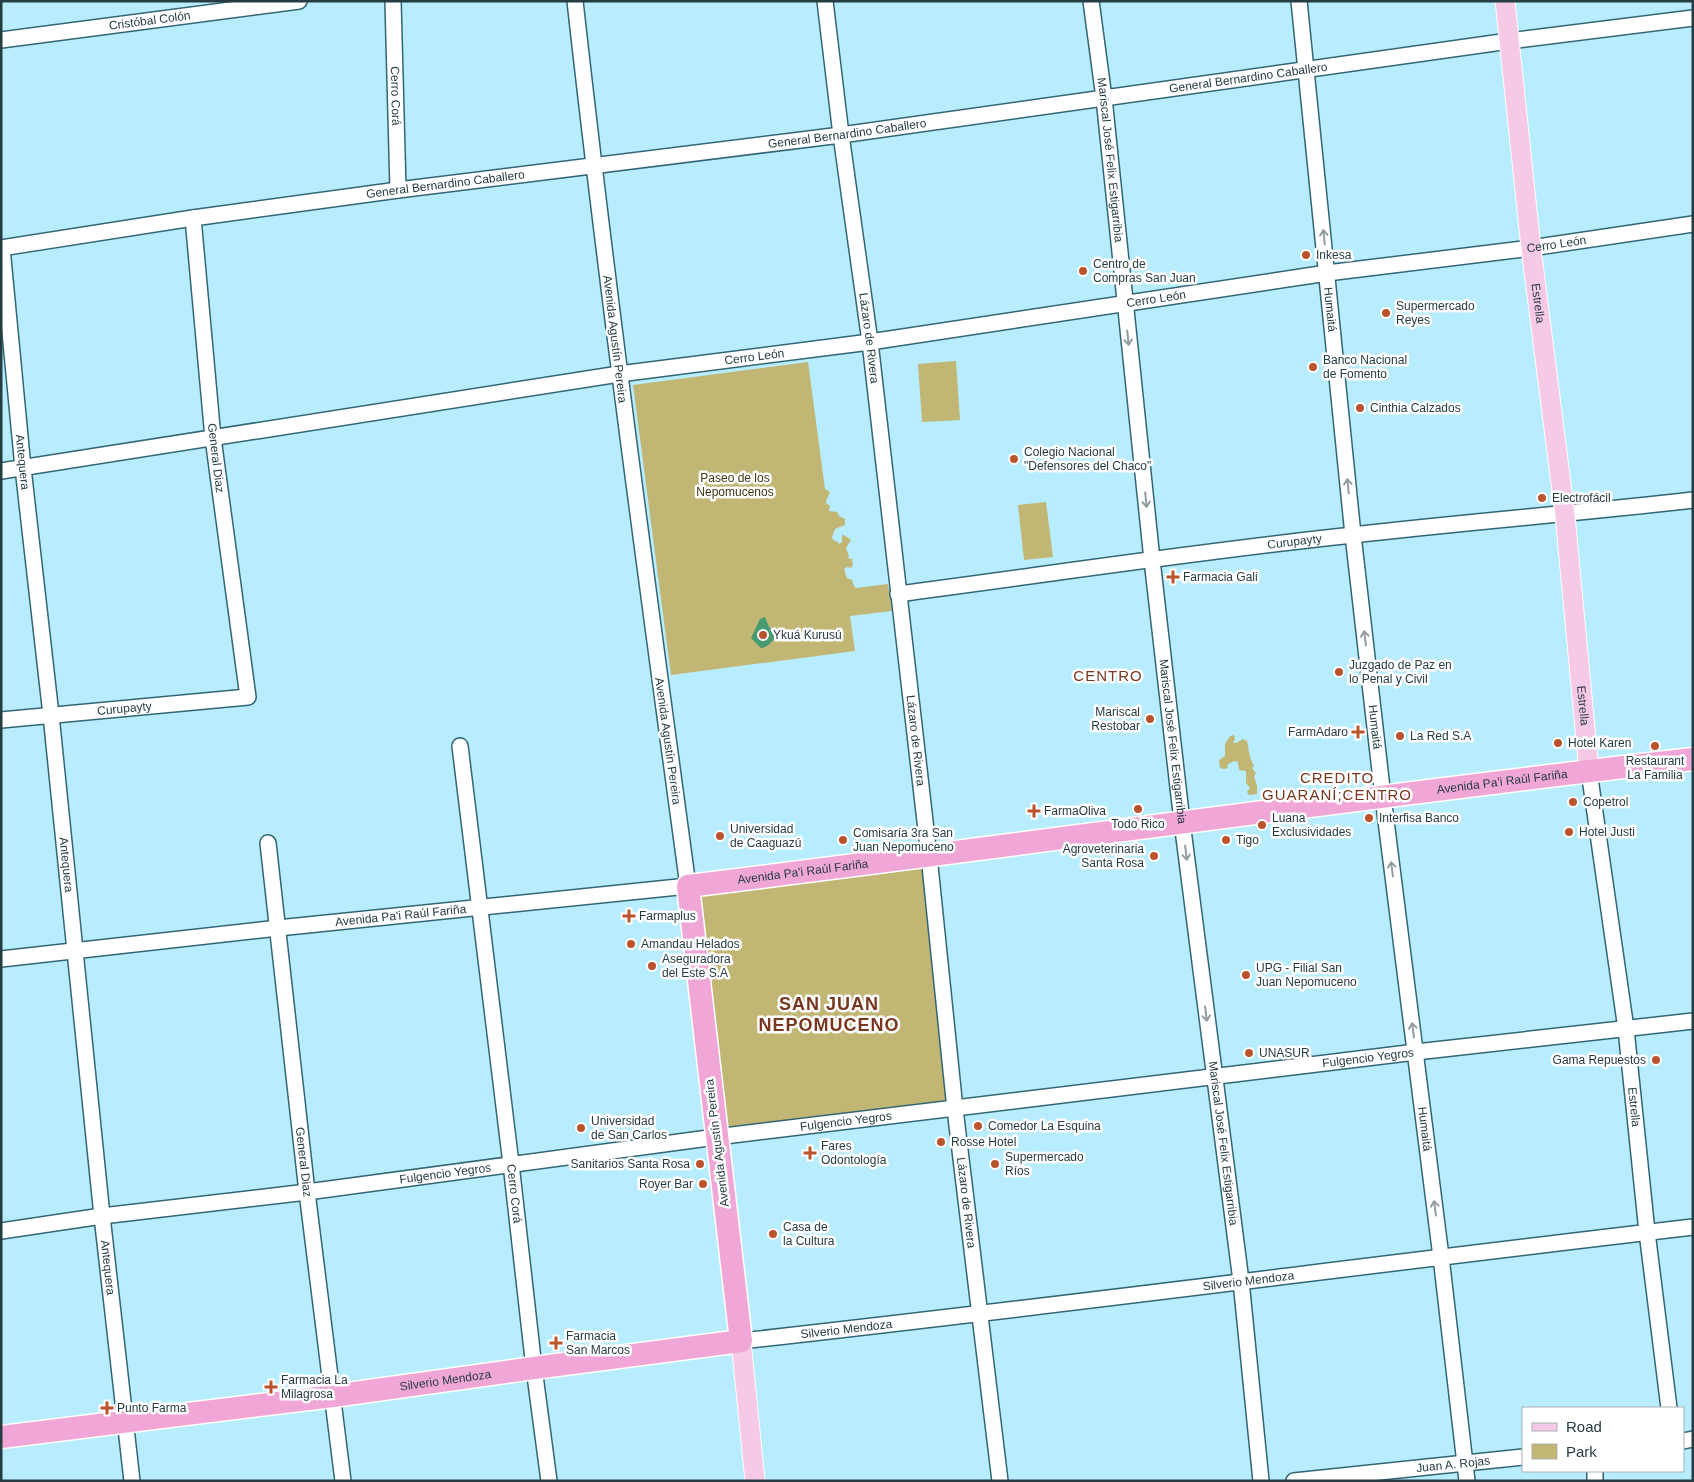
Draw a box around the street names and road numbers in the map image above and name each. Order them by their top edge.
street label: Cristóbal Colón [108,8,191,33]
street label: General Bernardino Caballero [1168,60,1329,96]
street label: Cerro Corá [388,66,403,126]
street label: Mariscal José Felix Estigarribia [1094,77,1126,243]
street label: General Bernardino Caballero [767,116,928,151]
street label: General Bernardino Caballero [365,167,526,201]
street label: Cerro León [1526,233,1587,255]
street label: Avenida Agustín Pereira [600,274,630,404]
street label: Estrella [1529,282,1548,324]
street label: Humaitá [1321,286,1339,333]
street label: Cerro León [1125,287,1187,310]
street label: Lázaro de Rivera [856,292,882,385]
street label: Cerro León [724,346,785,367]
street label: General Diaz [205,422,227,494]
street label: Antequera [13,434,32,491]
street label: Curupayty [1267,531,1323,552]
street label: Mariscal José Felix Estigarribia [1156,658,1189,825]
street label: Avenida Agustín Pereira [652,676,684,806]
street label: Estrella [1574,685,1592,727]
street label: Lázaro de Rivera [904,694,928,787]
street label: Curupayty [97,699,152,718]
street label: Humaitá [1365,704,1385,750]
street label: Avenida Pa'i Raúl Fariña [1436,767,1569,797]
street label: Antequera [56,836,76,893]
street label: Avenida Pa'i Raúl Fariña [737,856,869,887]
street label: Avenida Pa'i Raúl Fariña [334,902,467,929]
street label: Fulgencio Yegros [1321,1045,1415,1070]
street label: Mariscal José Felix Estigarribia [1206,1060,1241,1227]
street label: Avenida Agustín Pereira [702,1078,732,1208]
street label: Estrella [1625,1086,1643,1128]
street label: Humaitá [1415,1106,1435,1152]
street label: Fulgencio Yegros [799,1109,892,1134]
street label: General Diaz [293,1126,315,1198]
street label: Lázaro de Rivera [954,1156,979,1249]
street label: Fulgencio Yegros [399,1160,492,1186]
street label: Cerro Corá [504,1163,525,1224]
street label: Antequera [98,1239,118,1296]
street label: Silverio Mendoza [1202,1268,1295,1293]
street label: Silverio Mendoza [800,1317,893,1341]
street label: Silverio Mendoza [399,1367,492,1394]
street label: Juan A. Rojas [1416,1453,1491,1475]

